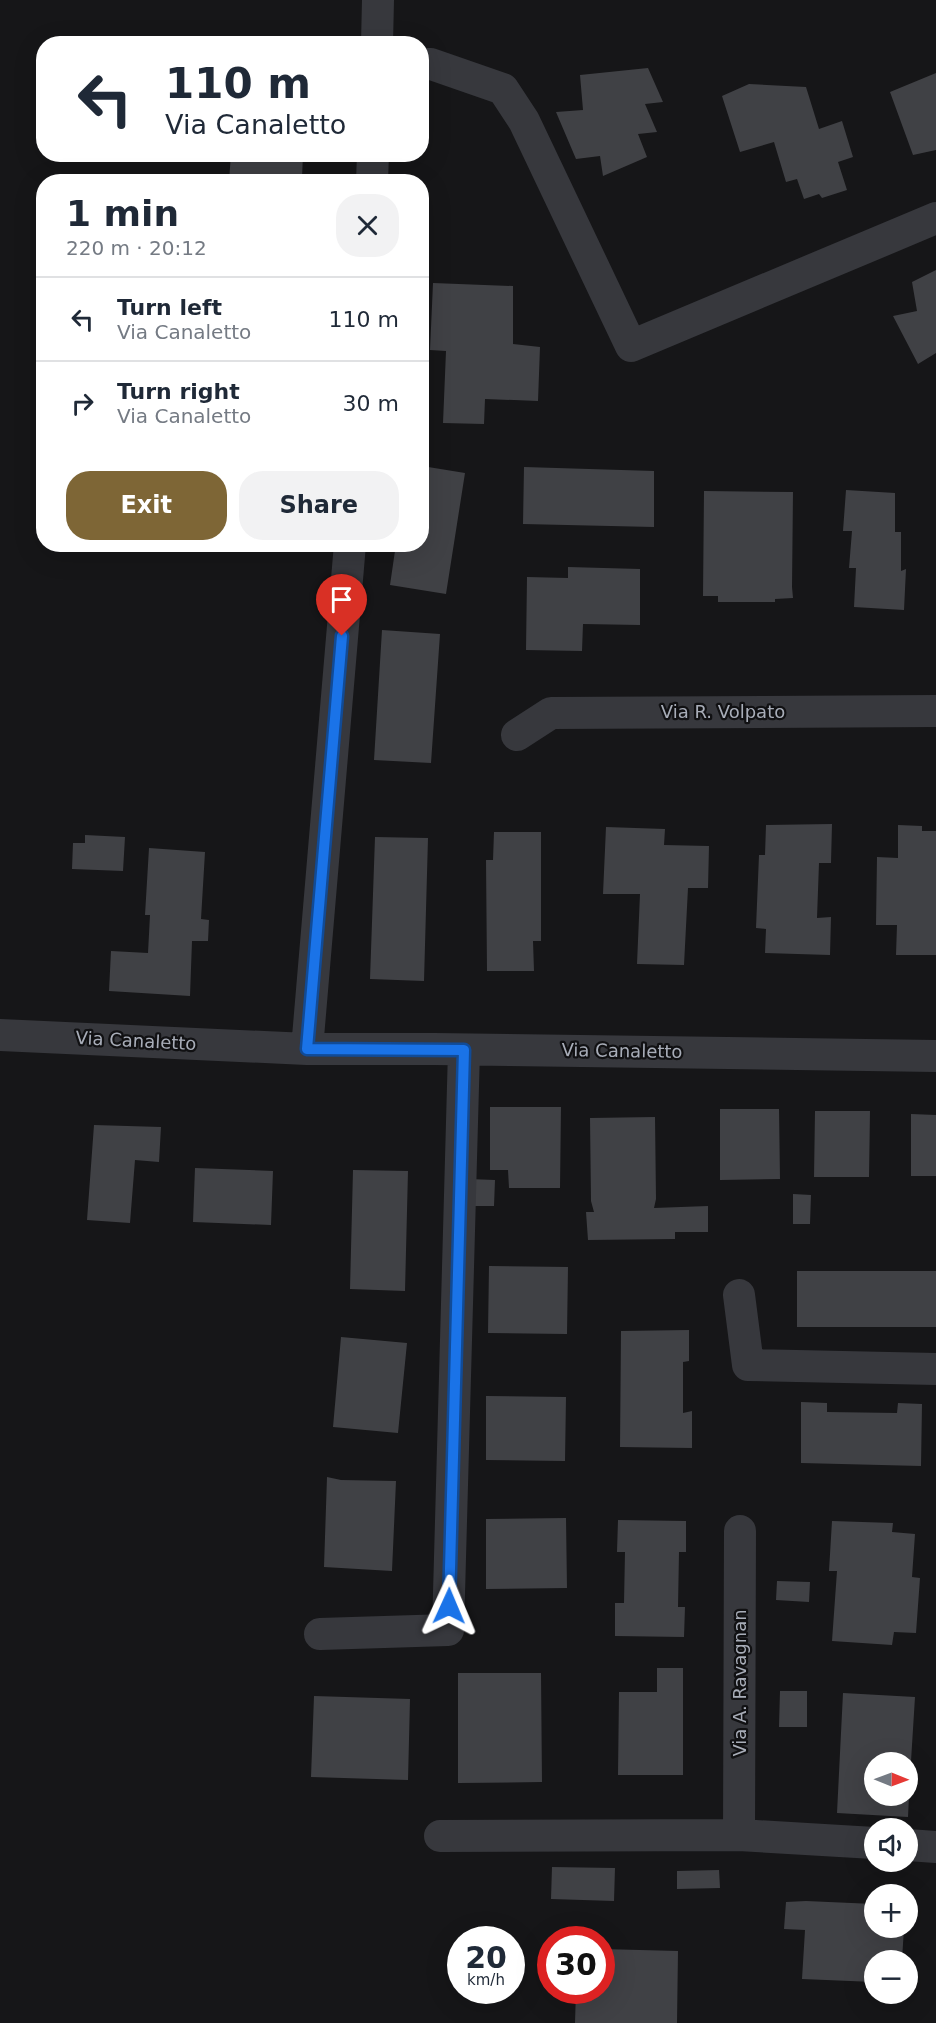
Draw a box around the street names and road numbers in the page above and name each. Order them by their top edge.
street label: Via R. Volpato [661,701,785,722]
street label: Via Canaletto [75,1027,197,1054]
street label: Via Canaletto [561,1039,683,1062]
street label: Via A. Ravagnan [729,1609,750,1757]

